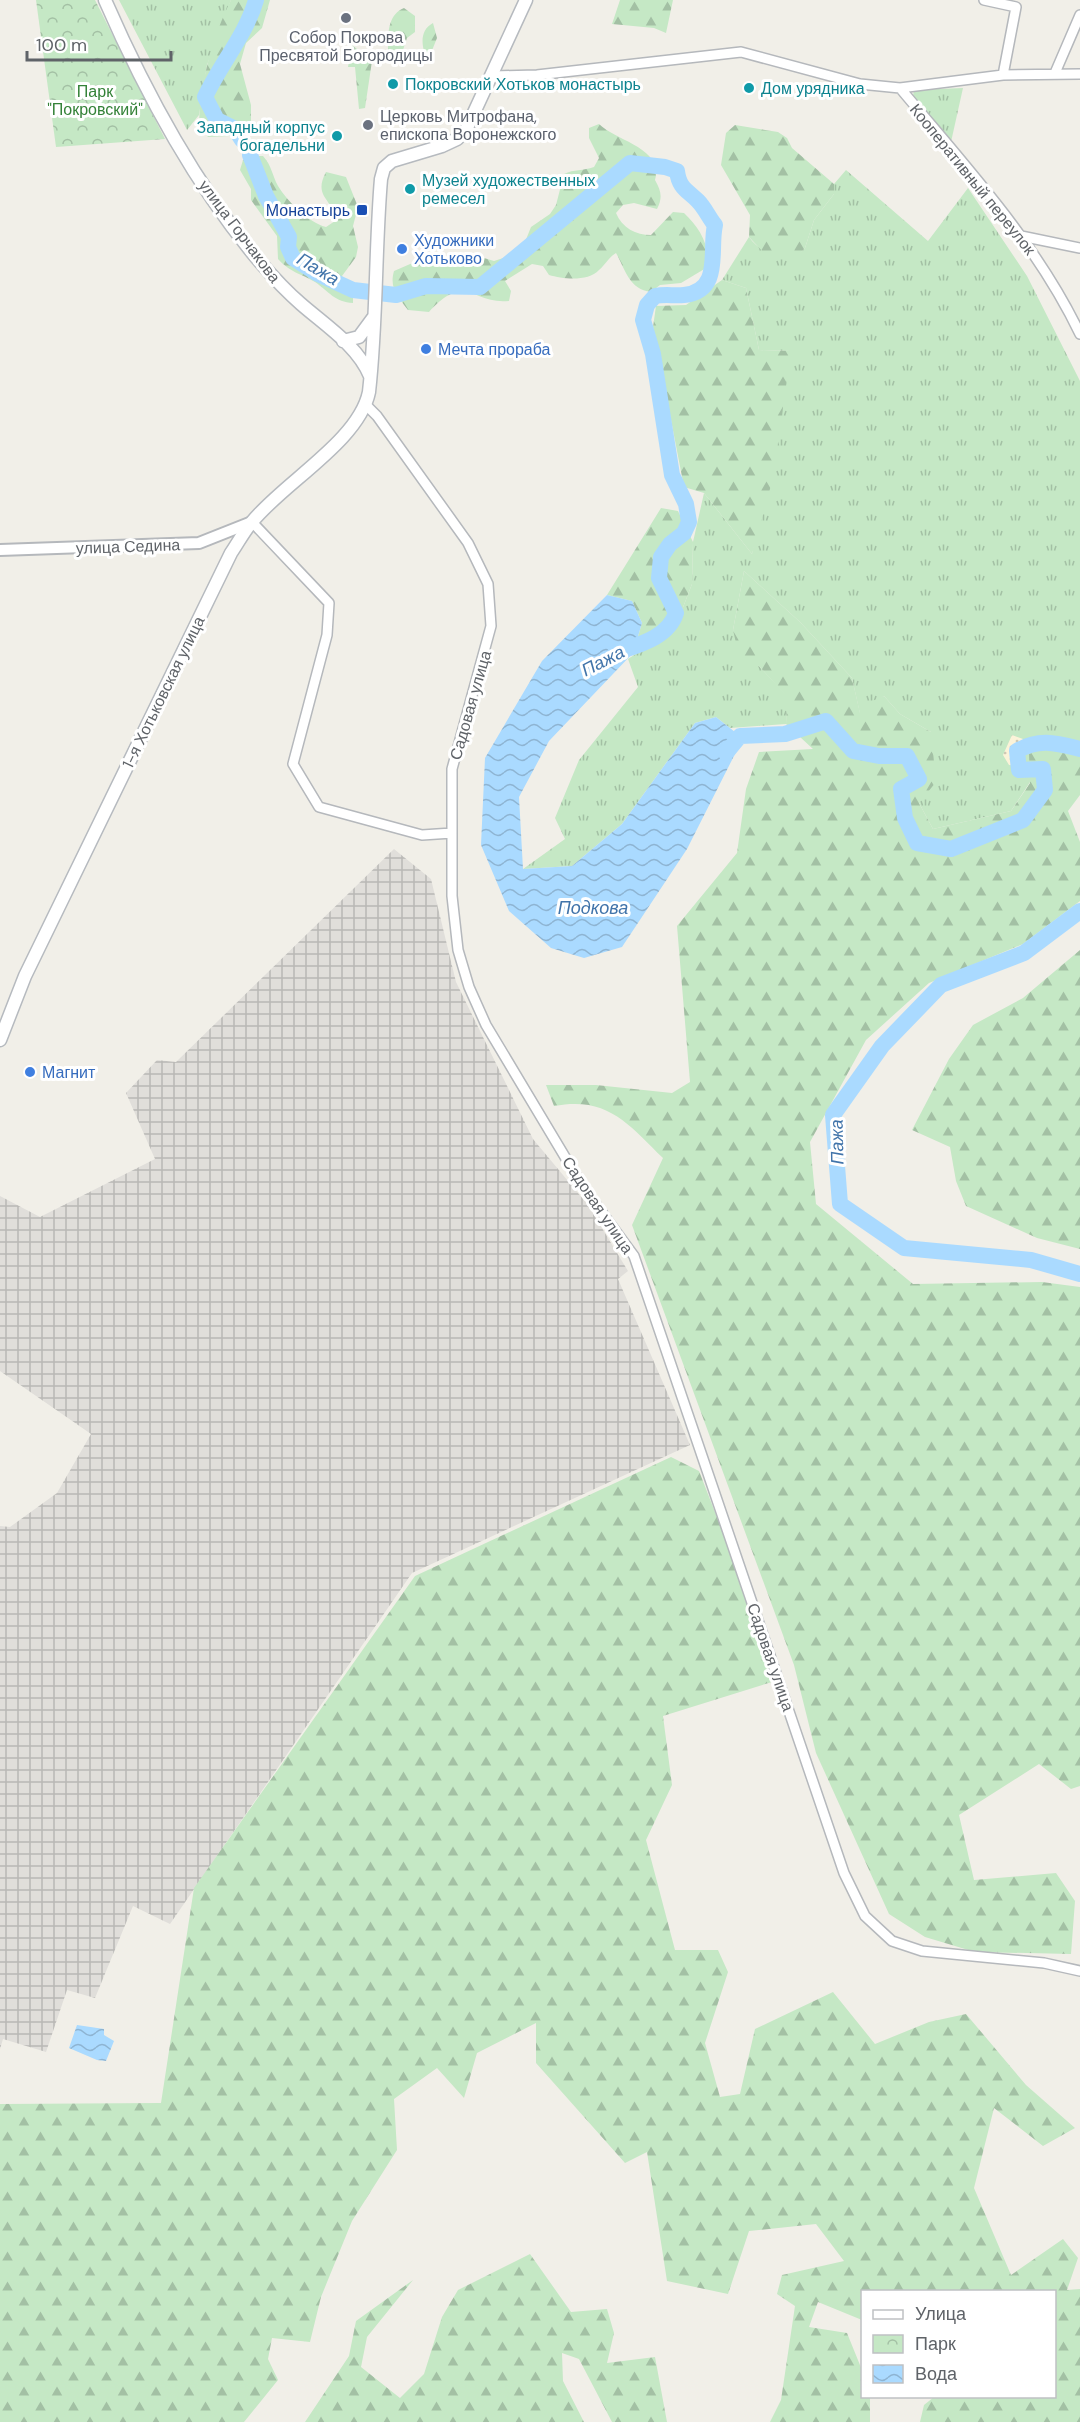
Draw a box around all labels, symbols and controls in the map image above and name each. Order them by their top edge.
marker: Собор Покрова Пресвятой Богородицы [339,11,353,25]
scale bar [27,24,171,62]
place label: Собор Покрова Пресвятой Богородицы [259,27,433,66]
text: 100 m [36,33,87,57]
place label: Покровский Хотьков монастырь [405,74,641,95]
marker: Покровский Хотьков монастырь [386,77,400,91]
place label: Дом урядника [761,78,865,99]
park label: Парк "Покровский" [47,81,143,120]
marker: Дом урядника [742,81,756,95]
street label: Кооперативный переулок [905,99,1041,260]
place label: Церковь Митрофана, епископа Воронежского [380,106,557,145]
place label: Западный корпус богадельни [197,117,325,156]
marker: Церковь Митрофана, епископа Воронежского [361,118,375,132]
marker: Западный корпус богадельни [330,129,344,143]
place label: Музей художественных ремесел [422,170,596,209]
street label: улица Горчакова [194,176,285,287]
marker: Музей художественных ремесел [403,182,417,196]
place label: Монастырь [266,200,350,221]
marker: Монастырь [355,203,369,217]
place label: Художники Хотьково [414,230,494,269]
marker: Художники Хотьково [395,242,409,256]
water label: Пажа [292,247,344,291]
place label: Мечта прораба [438,339,551,360]
marker: Мечта прораба [419,342,433,356]
street label: улица Седина [76,534,181,559]
street label: 1-я Хотьковская улица [117,613,209,772]
water label: Пажа [577,640,629,682]
street label: Садовая улица [445,648,496,762]
water label: Подкова [558,896,628,920]
place label: Магнит [42,1062,96,1083]
marker: Магнит [23,1065,37,1079]
water label: Пажа [825,1119,849,1165]
street label: Садовая улица [557,1153,638,1258]
street label: Садовая улица [742,1600,799,1714]
legend [861,2290,1056,2398]
text: Улица [915,2302,967,2326]
text: Парк [915,2332,956,2356]
text: Вода [915,2362,958,2386]

